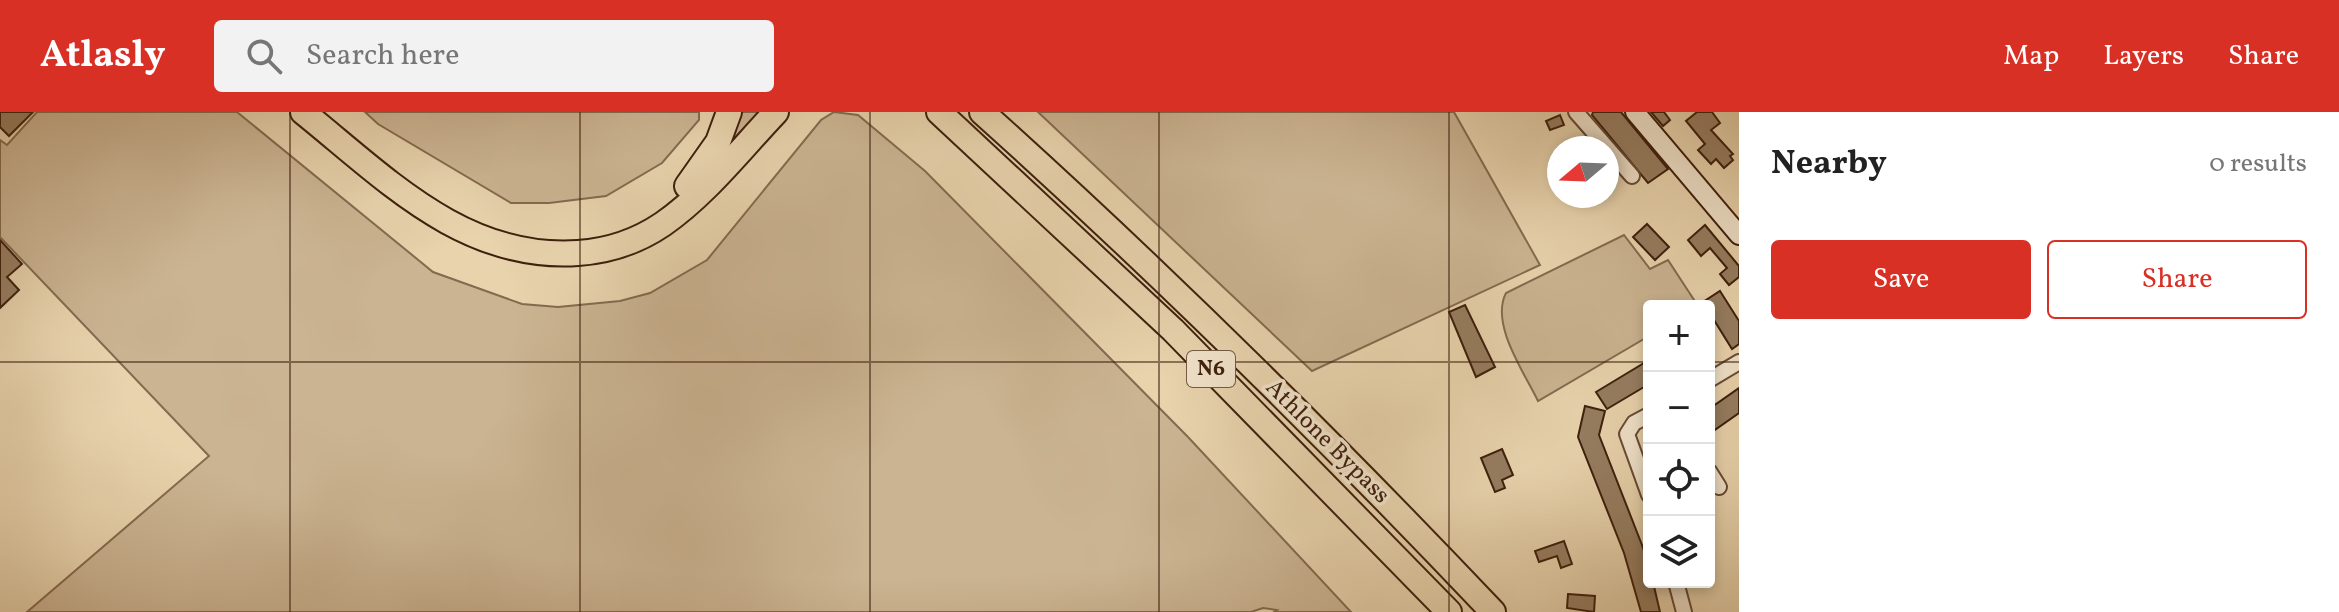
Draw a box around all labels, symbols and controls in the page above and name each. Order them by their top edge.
search box [214,20,774,92]
text: Atlasly [40,30,166,83]
icon: search [242,34,286,78]
text: Search here [306,35,459,77]
text: Map [2003,37,2059,76]
text: Layers [2103,37,2184,76]
text: Share [2228,37,2299,76]
north arrow [1547,136,1619,208]
text: Nearby [1771,141,1887,188]
text: 0 results [2209,146,2307,182]
button: Save [1771,240,2031,319]
button: Share [2047,240,2307,319]
map controls [1643,300,1715,588]
button: + [1643,300,1715,372]
road number: N6 [1187,351,1235,387]
street label: Athlone Bypass [1257,372,1397,512]
button: − [1643,372,1715,444]
button: locate [1643,444,1715,516]
button: layers [1643,516,1715,588]

